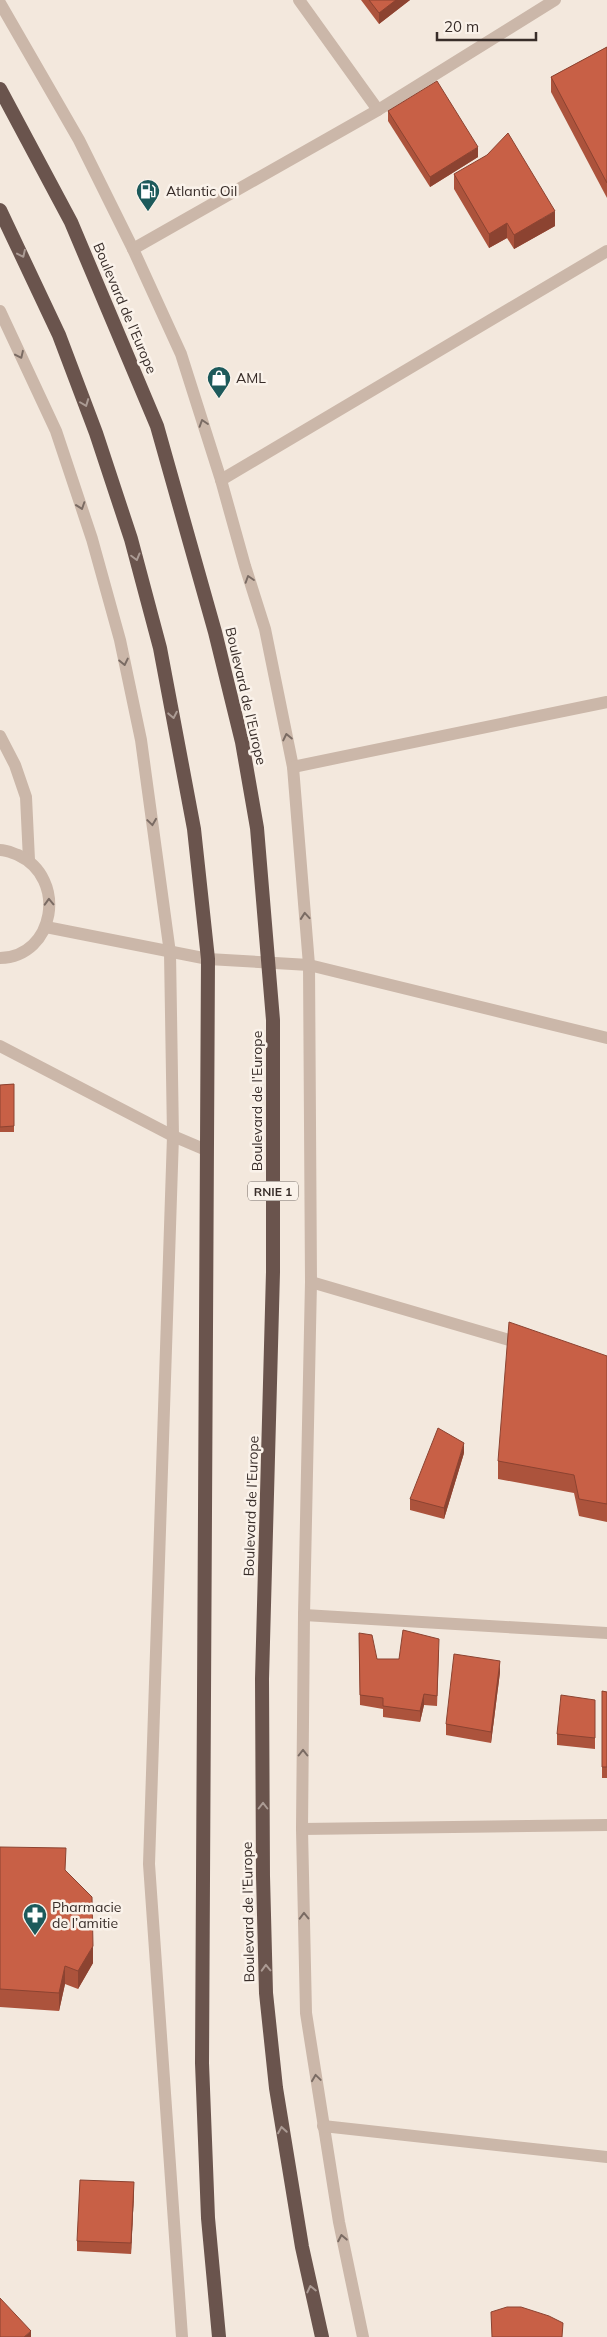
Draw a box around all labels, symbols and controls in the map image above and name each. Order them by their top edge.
scale bar [437,10,536,42]
text: 20 m [444,17,479,36]
fuel station icon: Atlantic Oil [135,178,161,212]
place label: Atlantic Oil [166,182,237,200]
street label: Boulevard de l’Europe [89,240,161,376]
one-way arrow [15,249,26,258]
one-way arrow [14,350,24,359]
shop icon: AML [206,365,232,399]
place label: AML [236,369,266,387]
one-way arrow [79,398,89,407]
one-way arrow [199,420,209,428]
one-way arrow [75,501,85,509]
one-way arrow [130,553,141,562]
one-way arrow [244,576,254,584]
street label: Boulevard de l’Europe [221,625,271,767]
one-way arrow [119,658,129,666]
one-way arrow [167,711,178,720]
one-way arrow [282,733,293,741]
one-way arrow [146,818,157,826]
one-way arrow [44,897,54,905]
one-way arrow [300,912,311,920]
street label: Boulevard de l’Europe [248,1031,266,1171]
road number: RNIE 1 [248,1182,298,1200]
street label: Boulevard de l’Europe [240,1435,262,1577]
one-way arrow [298,1749,308,1757]
one-way arrow [258,1801,268,1809]
street label: Boulevard de l’Europe [238,1842,258,1982]
place label: Pharmacie de l’amitie [52,1898,121,1932]
pharmacy icon: Pharmacie de l’amitie [22,1902,48,1936]
one-way arrow [299,1912,309,1920]
one-way arrow [260,1964,271,1972]
one-way arrow [311,2073,321,2082]
one-way arrow [278,2125,288,2134]
one-way arrow [337,2234,348,2242]
one-way arrow [306,2285,317,2294]

